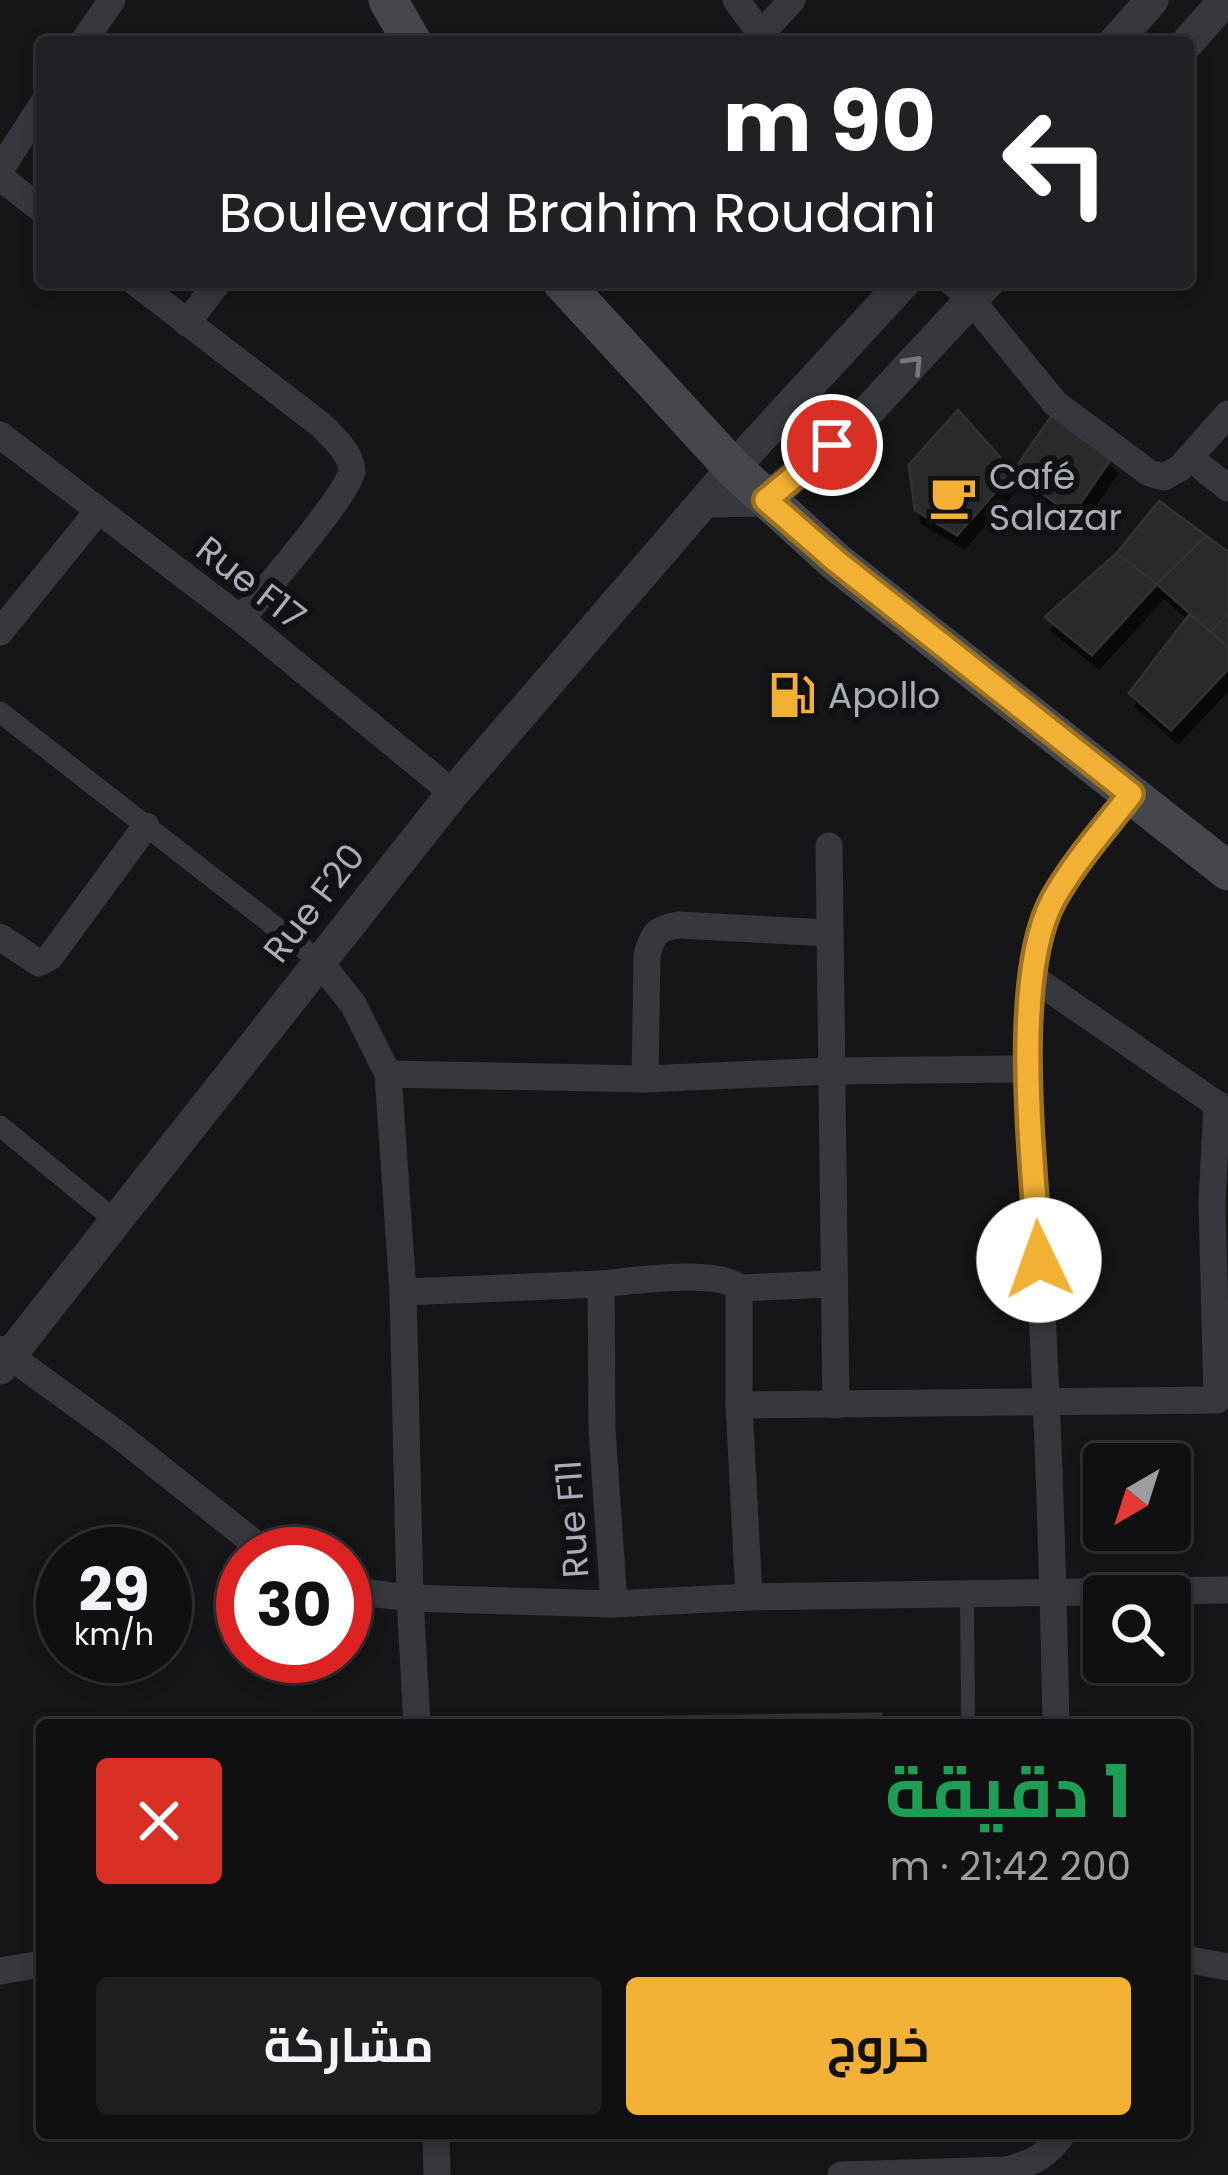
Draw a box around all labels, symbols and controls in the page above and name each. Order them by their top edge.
text: 90 m [723,63,936,180]
icon: left [978,84,1134,240]
text: Boulevard Brahim Roudani [219,175,936,251]
one-way arrow [900,356,922,378]
pin [781,394,883,496]
icon: arrive [799,412,865,478]
place label: Café Salazar [989,451,1122,543]
cafe icon: Café Salazar [928,472,978,522]
street label: Rue F17 [186,524,316,642]
fuel station icon: Apollo [767,670,817,720]
place label: Apollo [828,670,940,721]
street label: Rue F20 [251,833,377,973]
position arrow [976,1197,1102,1323]
north arrow [1083,1443,1191,1551]
map controls [1083,1443,1191,1683]
street label: Rue F11 [542,1458,602,1580]
speed limit sign: 30 [216,1527,372,1683]
text: 29 [78,1548,150,1632]
button: search [1083,1575,1191,1683]
text: km/h [74,1613,154,1656]
text: 1 دقيقة [885,1741,1131,1842]
button: close [96,1758,222,1884]
text: 200 m · 21:42 [890,1839,1131,1894]
button: مشاركة [96,1977,602,2115]
button: خروج [626,1977,1131,2115]

